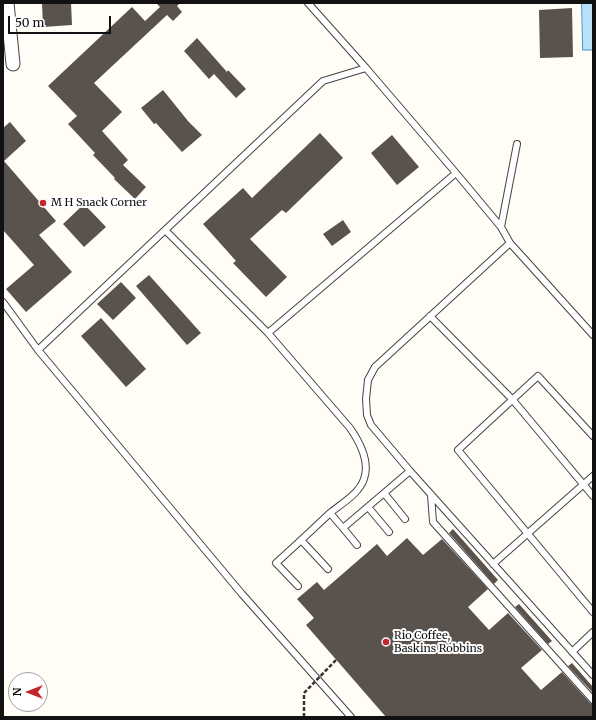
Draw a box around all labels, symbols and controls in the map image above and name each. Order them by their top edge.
scale bar [10,8,113,34]
text: 50 m [15,15,44,30]
place label: M H Snack Corner [51,196,147,210]
marker: M H Snack Corner [38,198,48,208]
place label: Rio Coffee, Baskins Robbins [394,629,482,655]
marker: Rio Coffee, Baskins Robbins [381,637,391,647]
north arrow [8,672,48,712]
text: N [10,688,24,696]

